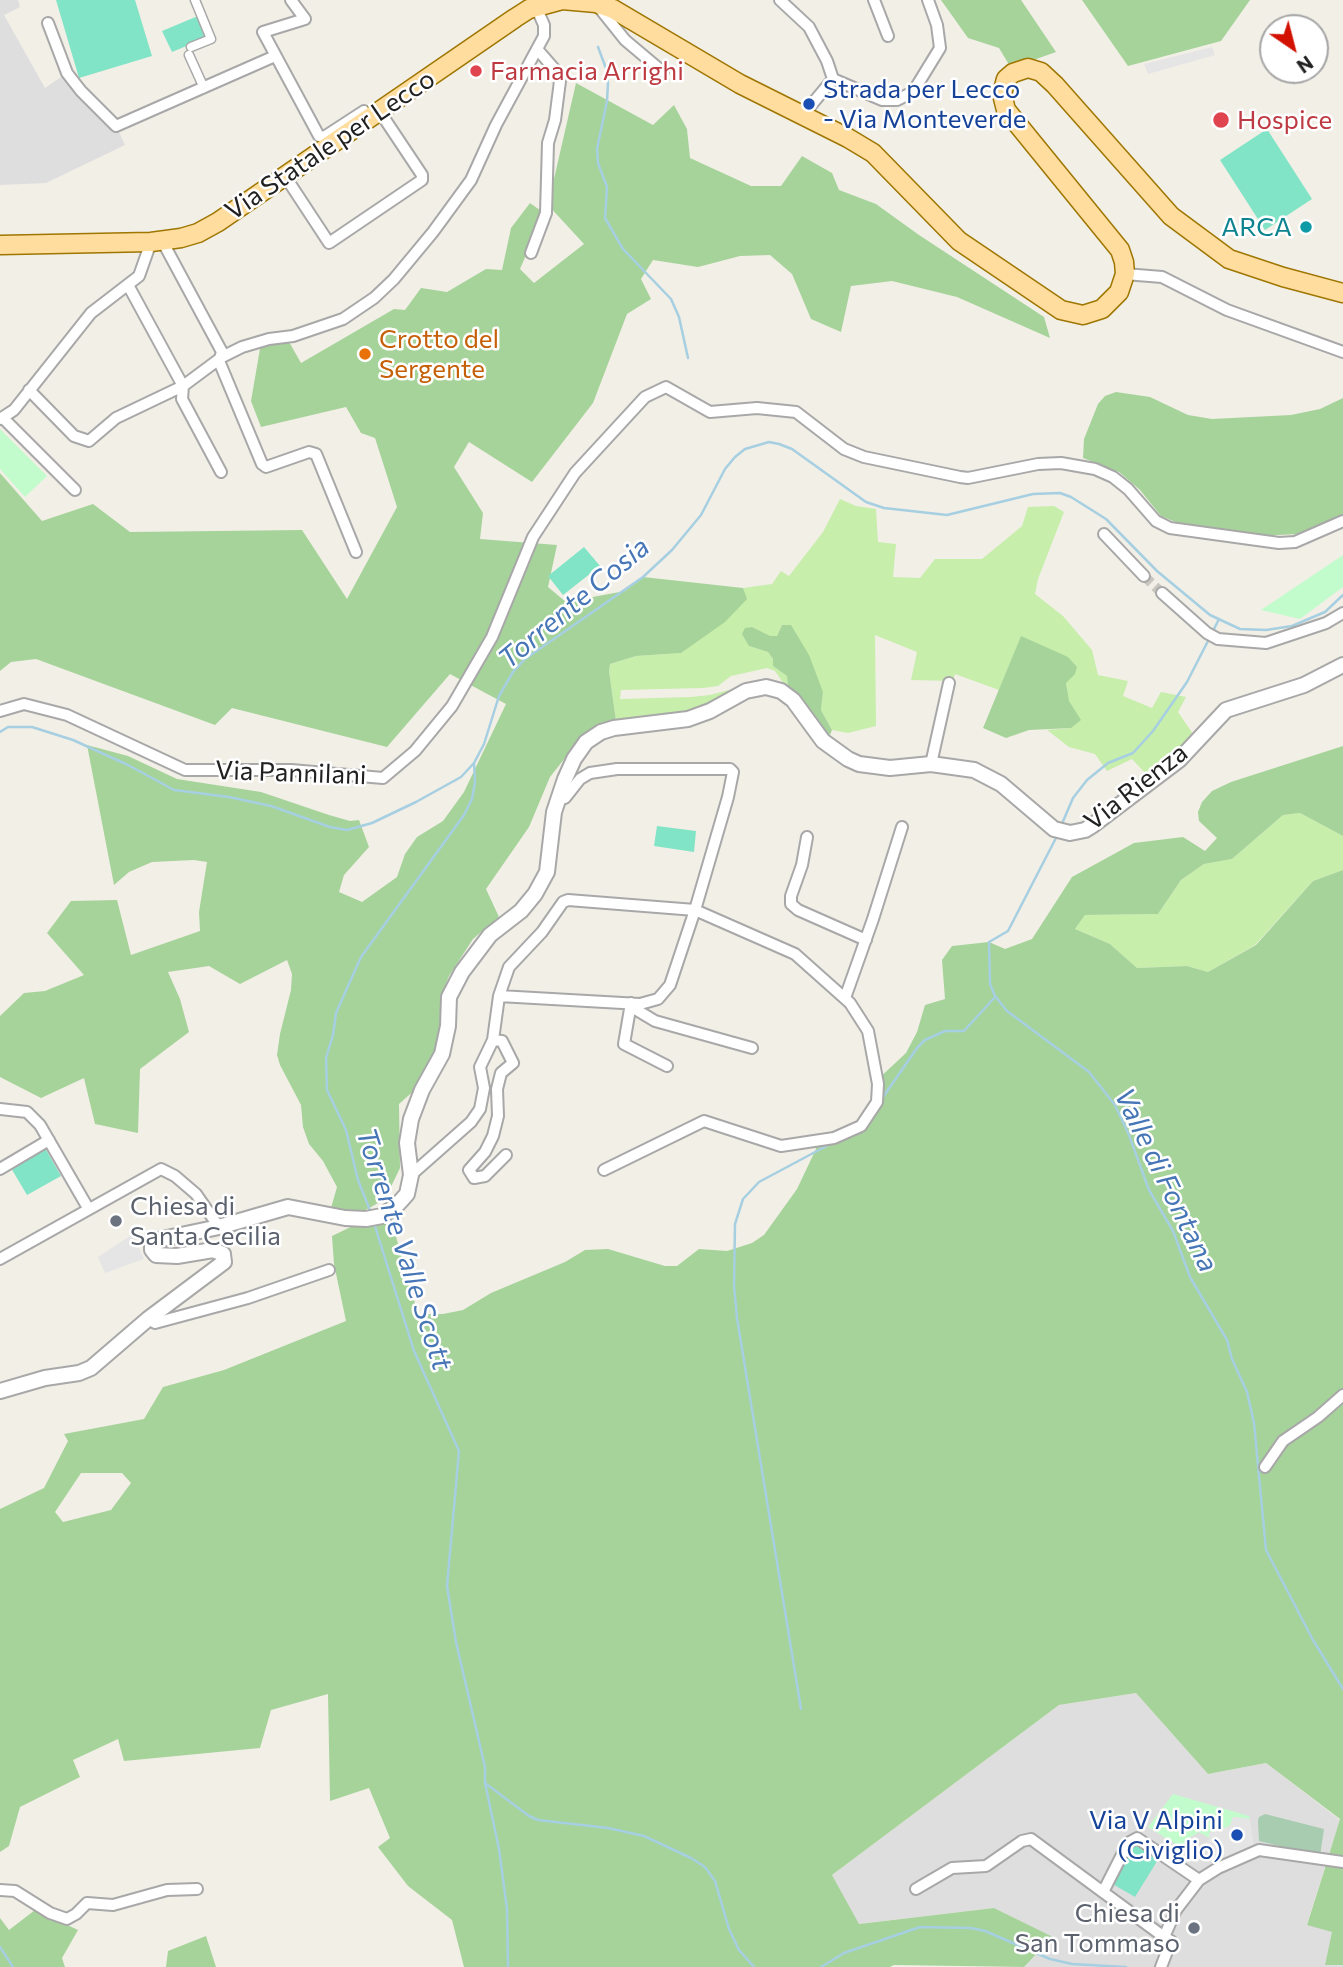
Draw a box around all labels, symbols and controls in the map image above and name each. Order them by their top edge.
north arrow [1259,14,1329,84]
text: N [1293,51,1318,78]
place label: Farmacia Arrighi [490,55,684,87]
street label: Via Statale per Lecco [219,63,441,227]
marker: Farmacia Arrighi [468,63,484,79]
place label: Strada per Lecco - Via Monteverde [823,73,1026,134]
marker: Strada per Lecco - Via Monteverde [801,96,817,112]
place label: Hospice [1237,104,1332,136]
marker: Hospice [1211,110,1231,130]
place label: ARCA [1221,211,1292,243]
marker: ARCA [1298,219,1314,235]
place label: Crotto del Sergente [379,323,499,384]
marker: Crotto del Sergente [357,346,373,362]
water label: Torrente Cosia [492,530,656,676]
street label: Via Rienza [1078,737,1194,837]
street label: Via Pannilani [215,755,367,791]
water label: Valle di Fontana [1107,1083,1225,1277]
water label: Torrente Valle Scott [349,1124,459,1374]
place label: Chiesa di Santa Cecilia [130,1190,281,1252]
marker: Chiesa di Santa Cecilia [108,1213,124,1229]
place label: Via V Alpini (Civiglio) [1089,1804,1223,1866]
marker: Via V Alpini (Civiglio) [1229,1827,1245,1843]
place label: Chiesa di San Tommaso [1015,1897,1180,1958]
marker: Chiesa di San Tommaso [1186,1920,1202,1936]

